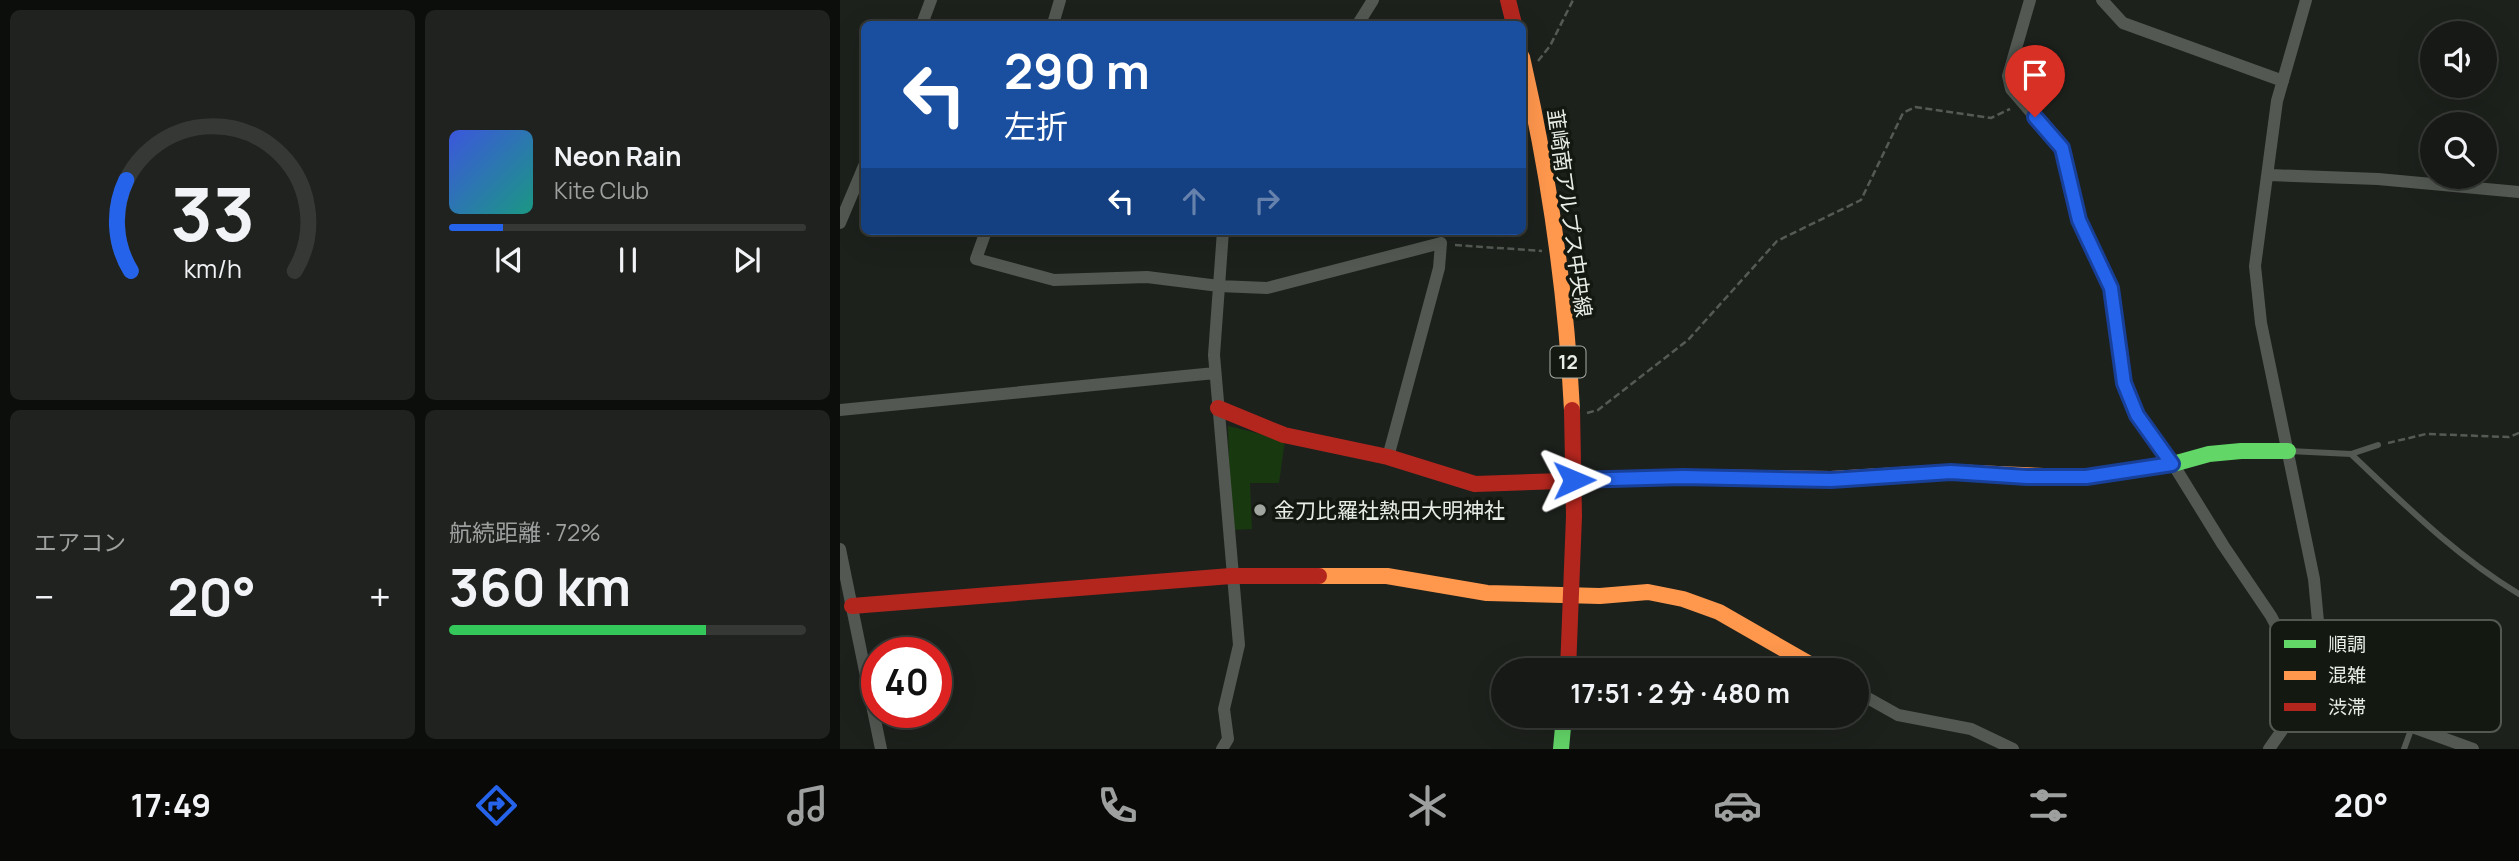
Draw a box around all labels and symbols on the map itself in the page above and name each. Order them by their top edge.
pin [2005,45,2065,117]
street label: 韮崎南アルプス中央線 [1542,107,1598,319]
road number: 12 [1550,346,1586,378]
position arrow [1537,443,1611,517]
place label: 金刀比羅社熱田大明神社 [1274,496,1505,524]
marker: 金刀比羅社熱田大明神社 [1252,502,1268,518]
legend [2270,620,2501,732]
text: 順調 [2328,631,2366,657]
speed limit sign: 40 [861,637,952,728]
text: 混雑 [2328,662,2366,688]
text: 渋滞 [2328,694,2366,720]

